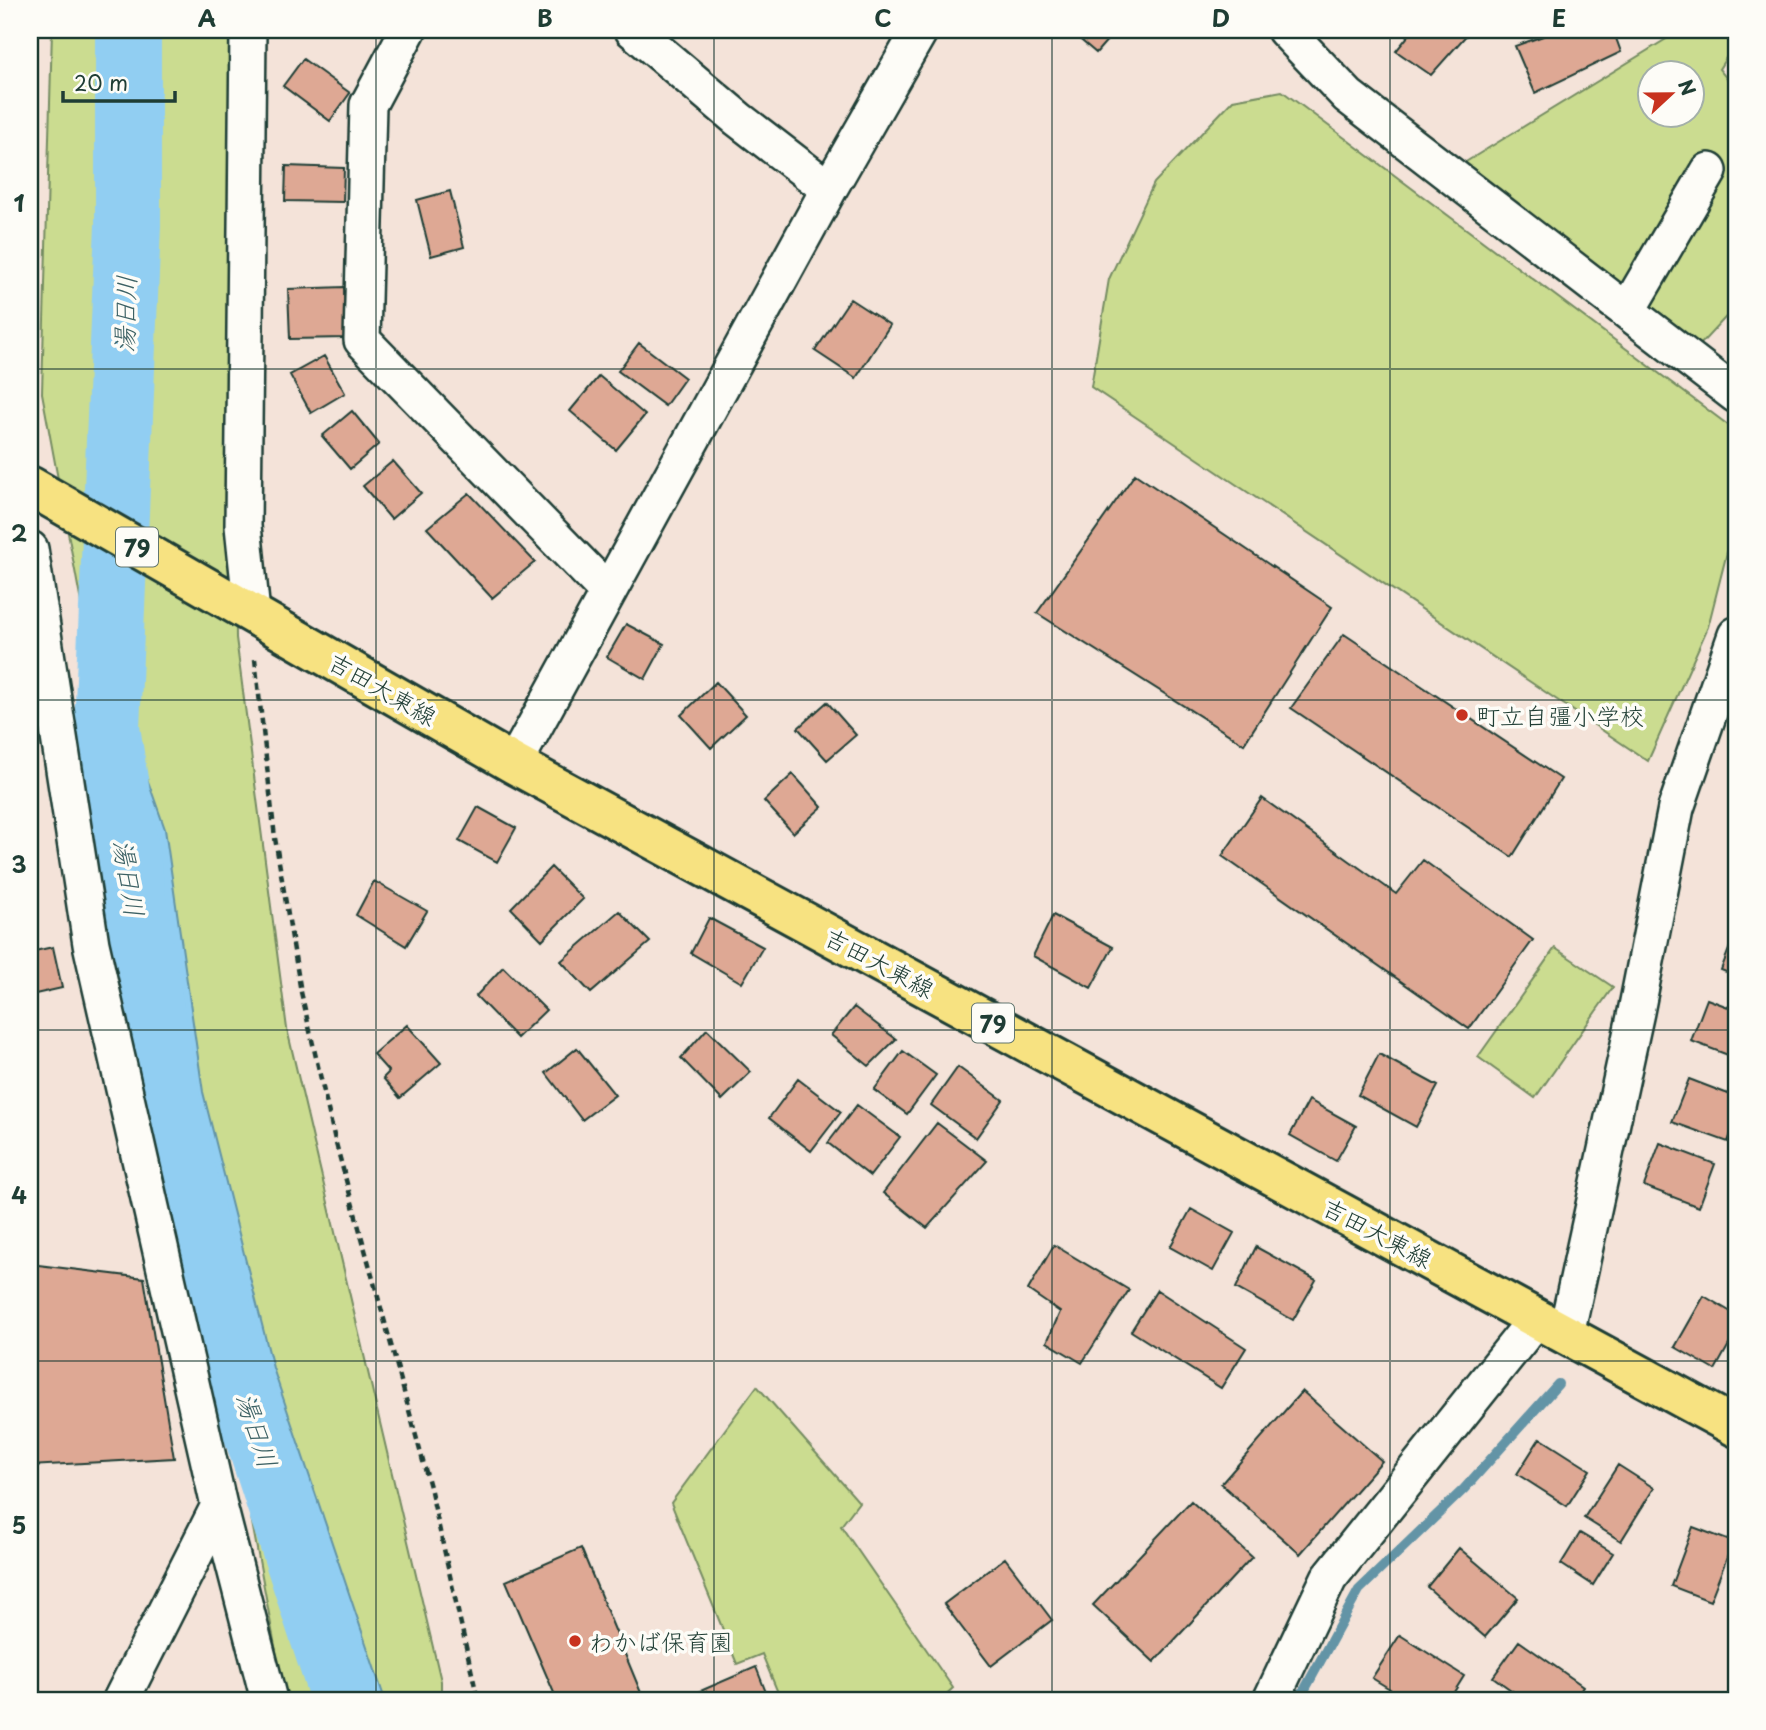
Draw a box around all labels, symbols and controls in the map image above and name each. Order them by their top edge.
text: A [198,0,216,35]
text: B [537,0,553,35]
text: C [874,0,892,35]
text: D [1212,0,1230,35]
text: E [1552,0,1566,35]
scale bar [63,60,175,104]
north arrow [1636,60,1706,130]
text: 20 m [74,66,128,98]
text: N [1672,75,1703,99]
text: 1 [14,185,25,220]
water label: 湯日川 [103,274,145,354]
text: 2 [11,515,27,550]
road number: 79 [116,527,158,566]
street label: 吉田大東線 [322,642,444,734]
place label: 町立自彊小学校 [1476,697,1644,733]
marker: 町立自彊小学校 [1454,707,1470,723]
water label: 湯日川 [105,836,155,920]
text: 3 [11,846,27,881]
street label: 吉田大東線 [819,918,941,1006]
road number: 79 [972,1004,1014,1042]
text: 4 [11,1177,27,1212]
street label: 吉田大東線 [1317,1188,1439,1276]
water label: 湯日川 [227,1387,289,1473]
text: 5 [12,1507,26,1542]
place label: わかば保育園 [589,1623,733,1659]
marker: わかば保育園 [567,1633,583,1649]

